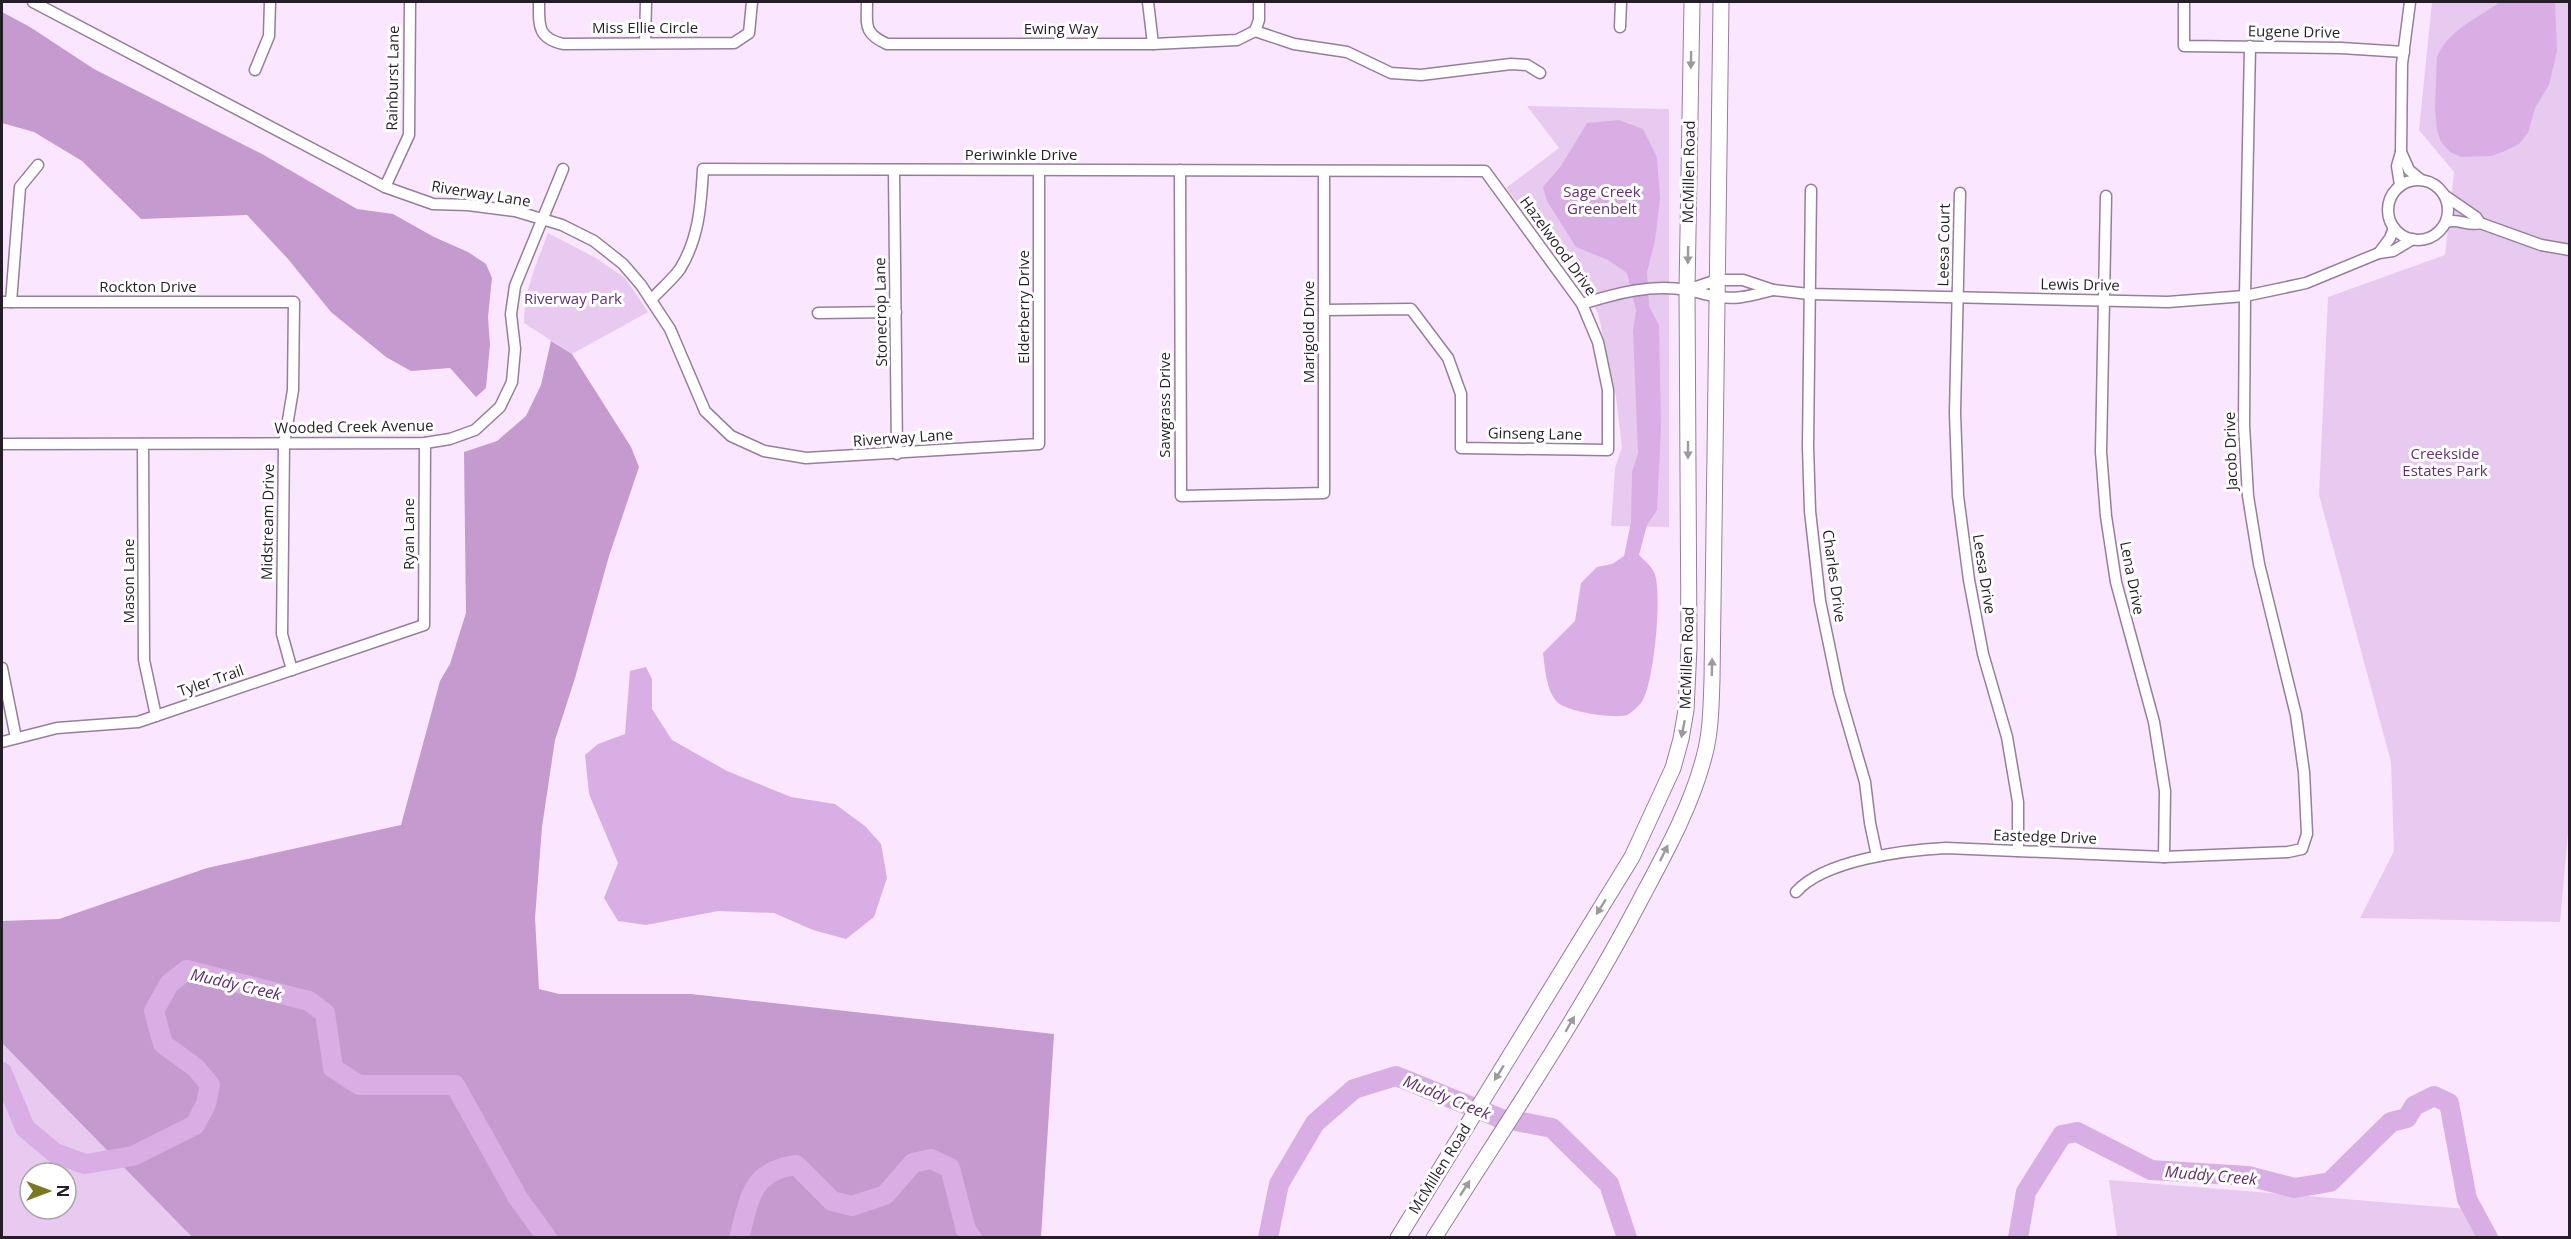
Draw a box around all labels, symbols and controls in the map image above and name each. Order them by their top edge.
street label: Miss Ellie Circle [592,17,698,37]
street label: Ewing Way [1024,18,1099,38]
street label: Eugene Drive [2248,20,2340,42]
street label: Rainburst Lane [381,25,403,131]
one-way arrow [1687,50,1696,69]
street label: McMillen Road [1677,120,1699,224]
street label: Periwinkle Drive [965,144,1077,164]
street label: Riverway Lane [430,175,532,211]
park label: Sage Creek Greenbelt [1563,181,1641,218]
street label: Hazelwood Drive [1516,192,1602,299]
street label: Leesa Court [1932,203,1954,287]
one-way arrow [1683,245,1693,264]
street label: Elderberry Drive [1013,250,1033,364]
street label: Stonecrop Lane [869,257,891,367]
street label: Lewis Drive [2040,273,2120,295]
street label: Rockton Drive [99,276,197,296]
street label: Marigold Drive [1298,281,1318,383]
park label: Riverway Park [524,288,622,308]
street label: Sawgrass Drive [1154,352,1174,458]
street label: Jacob Drive [2219,412,2241,493]
street label: Wooded Creek Avenue [274,415,434,437]
street label: Ginseng Lane [1488,422,1582,444]
street label: Riverway Lane [852,424,954,450]
one-way arrow [1683,440,1693,459]
park label: Creekside Estates Park [2402,443,2488,480]
street label: Midstream Drive [256,464,278,580]
street label: Ryan Lane [398,498,418,570]
street label: Charles Drive [1819,528,1851,623]
street label: Leesa Drive [1969,532,2001,615]
street label: Mason Lane [118,539,138,623]
street label: Lena Drive [2116,539,2150,616]
street label: McMillen Road [1674,606,1698,710]
one-way arrow [1708,657,1717,676]
street label: Tyler Trail [175,659,246,701]
one-way arrow [1678,719,1687,738]
street label: Eastedge Drive [1993,824,2097,848]
one-way arrow [1660,845,1669,862]
one-way arrow [1596,899,1607,915]
water label: Muddy Creek [189,963,284,1005]
one-way arrow [1565,1016,1576,1032]
one-way arrow [1493,1065,1504,1081]
water label: Muddy Creek [1400,1070,1495,1125]
street label: McMillen Road [1403,1120,1475,1217]
water label: Muddy Creek [2164,1160,2259,1190]
north arrow [18,1161,78,1221]
one-way arrow [1460,1180,1471,1196]
text: N [52,1184,74,1198]

